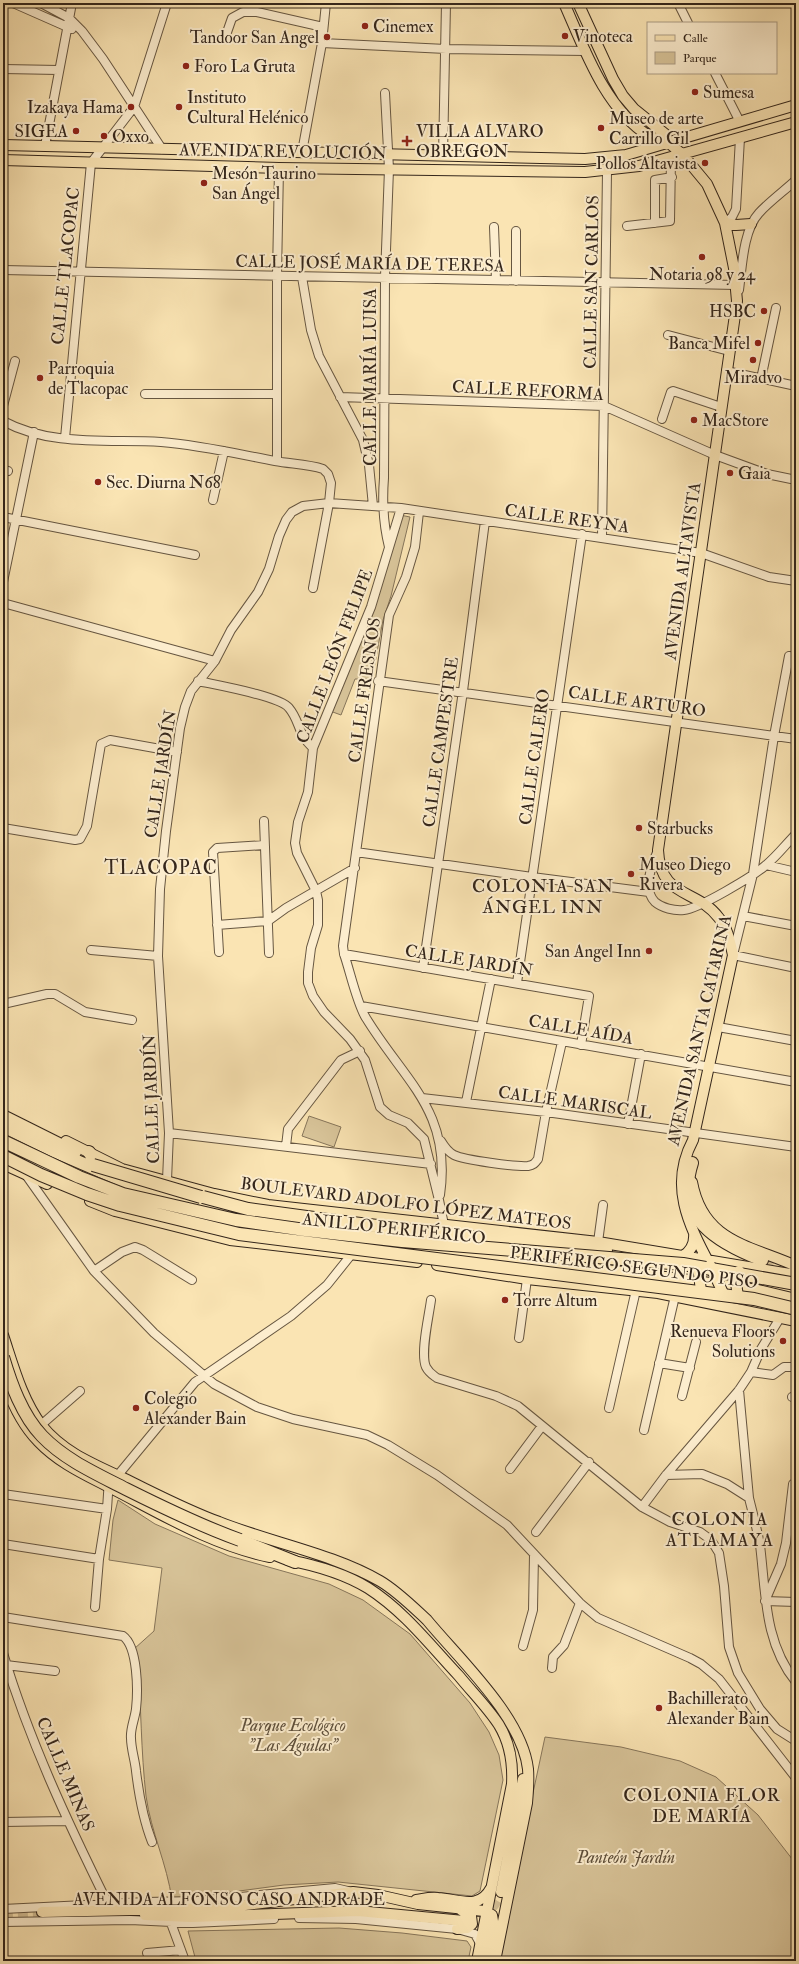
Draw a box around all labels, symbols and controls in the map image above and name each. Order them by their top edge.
place label: Cinemex [373,16,434,37]
marker: Cinemex [360,21,370,31]
legend [647,22,777,74]
place label: Vinoteca [573,26,634,47]
place label: Tandoor San Angel [190,27,320,48]
marker: Vinoteca [560,31,570,41]
text: Calle [683,31,708,46]
marker: Tandoor San Angel [322,32,332,42]
text: Parque [683,51,717,66]
place label: Foro La Gruta [194,56,296,77]
marker: Foro La Gruta [181,61,191,71]
place label: Sumesa [703,82,755,103]
place label: Instituto Cultural Helénico [187,87,308,128]
marker: Sumesa [690,87,700,97]
place label: Izakaya Hama [27,97,124,119]
marker: Izakaya Hama [126,102,136,112]
marker: Instituto Cultural Helénico [174,102,184,112]
place label: Museo de arte Carrillo Gil [609,108,704,149]
place label: SIGEA [14,121,68,142]
place label: VILLA ALVARO OBREGON [416,121,544,162]
marker: Museo de arte Carrillo Gil [596,123,606,133]
marker: SIGEA [71,126,81,136]
place label: Oxxo [112,126,149,147]
marker: Oxxo [99,131,109,141]
marker: VILLA ALVARO OBREGON [401,135,413,147]
street label: AVENIDA REVOLUCIÓN [178,138,388,164]
place label: Pollos Altavista [596,153,698,174]
marker: Pollos Altavista [700,158,710,168]
place label: Mesón Taurino San Ángel [212,163,316,204]
marker: Mesón Taurino San Ángel [199,178,209,188]
street label: CALLE TLACOPAC [47,186,84,346]
street label: CALLE SAN CARLOS [579,195,604,369]
street label: CALLE JOSÉ MARÍA DE TERESA [235,250,505,277]
marker: Notaria 98 y 24 [697,252,707,262]
place label: Notaria 98 y 24 [649,264,756,286]
street label: CALLE MARÍA LUISA [359,288,381,466]
place label: HSBC [709,301,756,322]
marker: HSBC [759,306,769,316]
place label: Banca Mifel [668,333,751,354]
marker: Banca Mifel [753,338,763,348]
marker: Miradvo [748,355,758,365]
place label: Parroquia de Tlacopac [48,358,129,400]
place label: Miradvo [724,367,782,388]
marker: Parroquia de Tlacopac [35,373,45,383]
street label: CALLE REFORMA [452,376,605,405]
place label: MacStore [702,410,769,431]
marker: MacStore [689,415,699,425]
place label: Gaia [738,463,772,484]
marker: Gaia [725,468,735,478]
place label: Sec. Diurna N68 [106,472,221,493]
marker: Sec. Diurna N68 [93,477,103,487]
street label: AVENIDA ALTAVISTA [659,481,705,662]
street label: CALLE REYNA [503,499,631,538]
street label: CALLE LEÓN FELIPE [291,566,377,746]
street label: CALLE FRESNOS [344,616,385,764]
street label: CALLE CAMPESTRE [418,655,463,829]
street label: CALLE ARTURO [567,681,707,722]
street label: CALLE CALERO [515,688,554,826]
street label: CALLE JARDÍN [139,708,182,840]
place label: Starbucks [647,818,713,839]
marker: Starbucks [634,823,644,833]
place label: Museo Diego Rivera [639,854,731,895]
district label: TLACOPAC [104,856,218,880]
marker: Museo Diego Rivera [626,869,636,879]
district label: COLONIA SAN ÁNGEL INN [472,875,614,919]
street label: AVENIDA SANTA CATARINA [662,912,736,1149]
street label: CALLE JARDÍN [403,939,535,982]
place label: San Angel Inn [545,941,641,962]
marker: San Angel Inn [644,946,654,956]
street label: CALLE AÍDA [527,1009,635,1049]
street label: CALLE JARDÍN [138,1033,165,1164]
street label: CALLE MARISCAL [497,1081,654,1124]
street label: BOULEVARD ADOLFO LÓPEZ MATEOS [239,1172,573,1234]
street label: ANILLO PERIFÉRICO [300,1207,487,1249]
street label: PERIFÉRICO SEGUNDO PISO [509,1241,759,1293]
place label: Torre Altum [513,1290,597,1311]
marker: Torre Altum [500,1295,510,1305]
place label: Renueva Floors Solutions [670,1321,775,1362]
marker: Renueva Floors Solutions [778,1336,788,1346]
place label: Colegio Alexander Bain [143,1388,246,1429]
marker: Colegio Alexander Bain [131,1403,141,1413]
district label: COLONIA ATLAMAYA [665,1508,774,1552]
place label: Bachillerato Alexander Bain [666,1688,769,1729]
marker: Bachillerato Alexander Bain [654,1703,664,1713]
street label: CALLE MINAS [32,1714,99,1835]
park label: Parque Ecológico "Las Águilas" [239,1715,346,1756]
district label: COLONIA FLOR DE MARÍA [623,1784,781,1828]
park label: Panteón Jardín [576,1847,675,1868]
street label: AVENIDA ALFONSO CASO ANDRADE [72,1889,385,1910]

